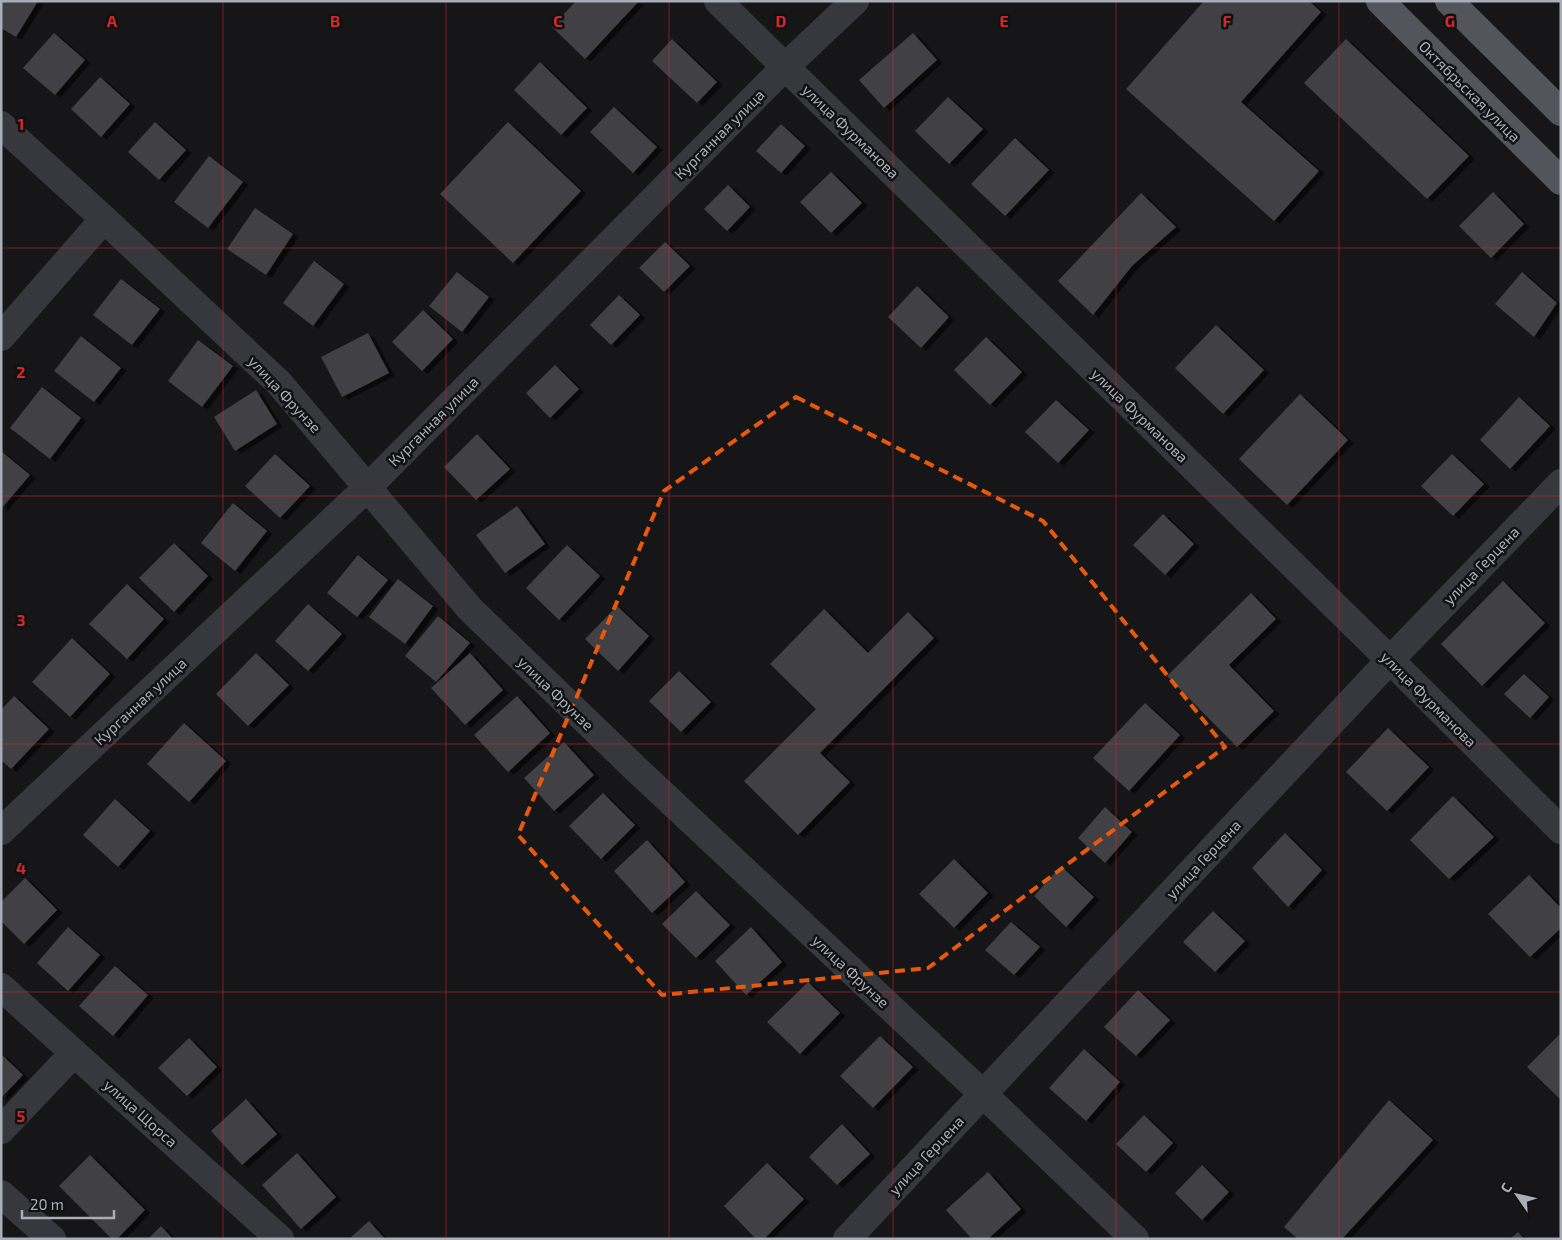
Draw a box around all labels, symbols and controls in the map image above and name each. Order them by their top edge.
text: A [107,11,118,30]
text: B [330,11,340,30]
text: C [553,11,563,30]
text: D [776,11,787,30]
text: E [999,11,1009,30]
text: F [1223,11,1232,30]
text: G [1445,11,1455,30]
street label: Октябрьская улица [1415,37,1524,146]
street label: улица Фурманова [798,80,903,183]
street label: Курганная улица [670,85,768,183]
text: 1 [18,114,24,133]
street label: улица Фрунзе [244,352,325,437]
text: 2 [16,362,26,381]
street label: улица Фурманова [1087,364,1192,467]
street label: Курганная улица [384,372,482,470]
street label: улица Герцена [1439,522,1523,608]
text: 3 [16,610,26,629]
street label: улица Фурманова [1377,647,1481,751]
street label: улица Фрунзе [514,652,598,734]
street label: Курганная улица [90,654,191,749]
street label: улица Герцена [1162,816,1245,903]
text: 4 [16,858,26,877]
street label: улица Фрунзе [808,931,893,1012]
street label: улица Щорса [100,1075,181,1151]
text: 5 [17,1106,26,1125]
street label: улица Герцена [885,1112,968,1199]
north arrow [1492,1170,1542,1220]
text: С [1496,1179,1515,1196]
scale bar [22,1188,115,1220]
text: 20 m [30,1195,64,1213]

